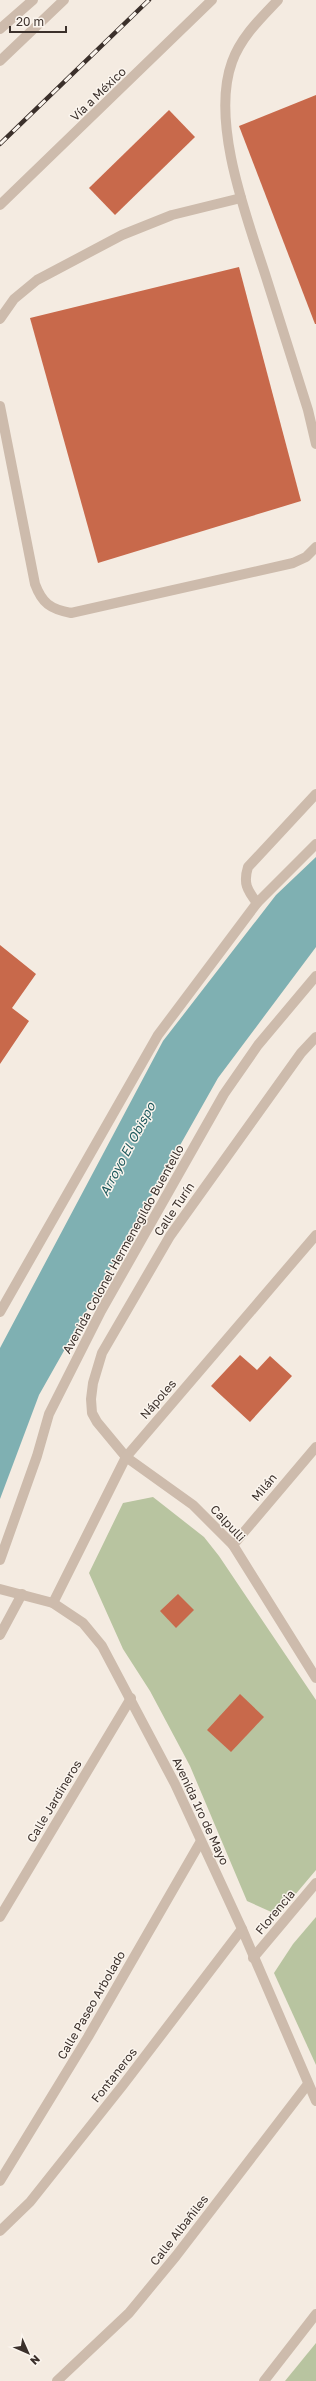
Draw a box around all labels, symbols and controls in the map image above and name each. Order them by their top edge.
scale bar [10,8,66,34]
text: 20 m [16,14,44,29]
street label: Vía a México [67,64,129,124]
water label: Arroyo El Obispo [96,1099,159,1198]
street label: Avenida Colonel Hermenegildo Buentello [59,1142,187,1356]
street label: Calle Turín [151,1179,197,1239]
street label: Nápoles [137,1376,179,1422]
street label: Milán [248,1470,280,1504]
street label: Calpulli [207,1502,249,1544]
street label: Avenida 1ro de Mayo [169,1755,233,1867]
street label: Calle Jardineros [23,1757,85,1845]
street label: Florencia [252,1887,298,1937]
street label: Calle Paseo Arbolado [54,1948,128,2062]
street label: Fontaneros [88,2045,140,2105]
street label: Calle Albañiles [147,2192,211,2268]
north arrow [8,2333,48,2373]
text: N [28,2353,43,2368]

